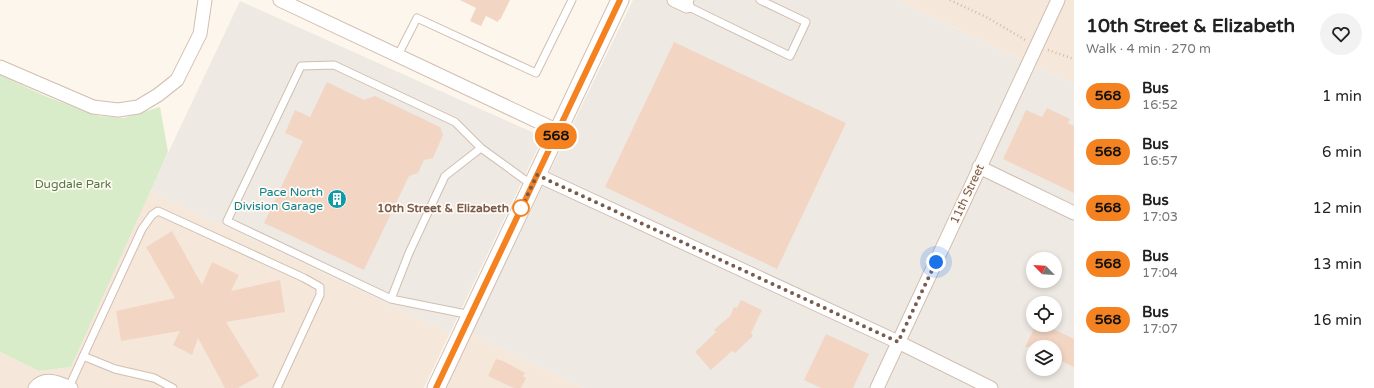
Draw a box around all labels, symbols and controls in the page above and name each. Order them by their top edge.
button: heart [1320,13,1362,55]
text: 10th Street & Elizabeth [1086,15,1295,37]
text: Walk · 4 min · 270 m [1086,41,1211,57]
text: Bus [1142,79,1169,97]
text: 568 [1095,87,1121,104]
text: 1 min [1322,87,1362,105]
text: 16:52 [1142,97,1178,113]
line badge: 568 [533,123,579,149]
text: 568 [543,127,569,144]
text: Bus [1142,135,1169,153]
text: 568 [1095,143,1121,160]
text: 6 min [1322,143,1362,161]
text: 16:57 [1142,153,1178,169]
street label: 11th Street [947,161,987,226]
park label: Dugdale Park [35,177,112,191]
place label: Pace North Division Garage [234,185,323,213]
building icon: Pace North Division Garage [326,188,348,210]
text: Bus [1142,191,1169,209]
marker: 10th Street & Elizabeth [512,199,530,217]
text: 568 [1095,199,1121,216]
text: 12 min [1313,199,1362,217]
place label: 10th Street & Elizabeth [377,201,509,215]
text: 17:03 [1142,209,1178,225]
text: Bus [1142,247,1169,265]
your location [926,252,946,272]
north arrow [1026,252,1062,288]
map controls [1026,252,1062,376]
text: 568 [1095,255,1121,272]
text: 13 min [1313,255,1362,273]
text: 17:04 [1142,265,1178,281]
button: locate [1026,296,1062,332]
text: Bus [1142,303,1169,321]
text: 568 [1095,311,1121,328]
text: 16 min [1313,311,1362,329]
text: 17:07 [1142,321,1178,337]
button: layers [1026,340,1062,376]

